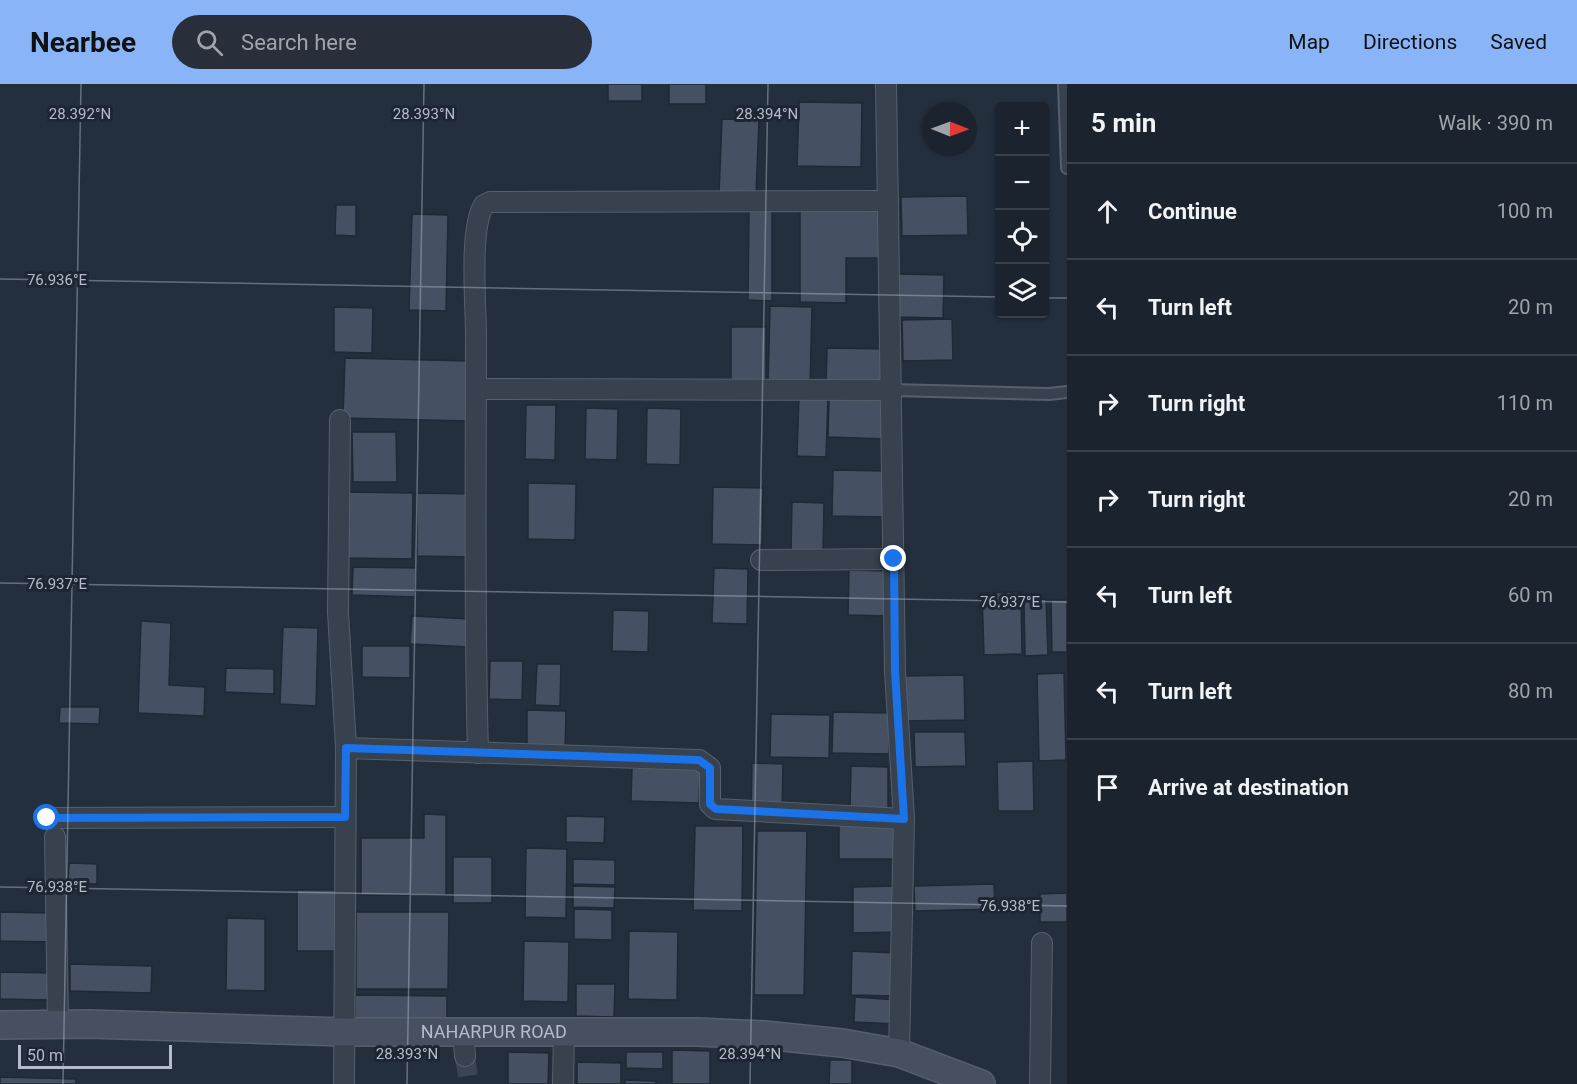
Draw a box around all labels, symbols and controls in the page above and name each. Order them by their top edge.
search box [172,15,592,69]
text: Nearbee [30,26,136,59]
icon: search [193,26,226,59]
text: Search here [241,30,357,55]
text: Map [1288,30,1330,54]
text: Directions [1363,30,1457,54]
text: Saved [1490,30,1547,54]
north arrow [923,102,977,156]
map controls [995,102,1049,318]
button: + [995,102,1049,156]
text: 28.392°N [49,105,111,123]
text: 28.393°N [393,105,455,123]
text: 28.394°N [736,105,798,123]
text: 5 min [1091,108,1156,138]
text: Walk · 390 m [1438,111,1553,135]
button: − [995,156,1049,210]
icon: ahead [1091,195,1124,228]
text: Continue [1148,199,1237,224]
text: 100 m [1497,199,1553,223]
button: locate [995,210,1049,264]
button: layers [995,264,1049,318]
text: 76.936°E [27,271,88,289]
icon: left [1091,291,1124,324]
text: Turn left [1148,295,1232,320]
text: 20 m [1508,295,1553,319]
icon: right [1091,387,1124,420]
text: Turn right [1148,391,1245,416]
text: 110 m [1497,391,1553,415]
icon: right [1091,483,1124,516]
text: Turn right [1148,487,1245,512]
text: 20 m [1508,487,1553,511]
route end [880,545,906,571]
text: 76.937°E [27,575,88,593]
icon: left [1091,579,1124,612]
text: Turn left [1148,583,1232,608]
text: 60 m [1508,583,1553,607]
text: 76.937°E [980,593,1041,611]
icon: left [1091,675,1124,708]
text: Turn left [1148,679,1232,704]
text: 80 m [1508,679,1553,703]
icon: arrive [1091,771,1124,804]
text: Arrive at destination [1148,775,1349,800]
route start [33,804,59,830]
text: 76.938°E [27,878,88,896]
text: 76.938°E [980,897,1041,915]
street label: NAHARPUR ROAD [421,1021,567,1042]
scale bar [18,1042,172,1070]
text: 28.393°N [376,1045,438,1063]
text: 28.394°N [719,1045,781,1063]
text: 50 m [27,1046,63,1065]

